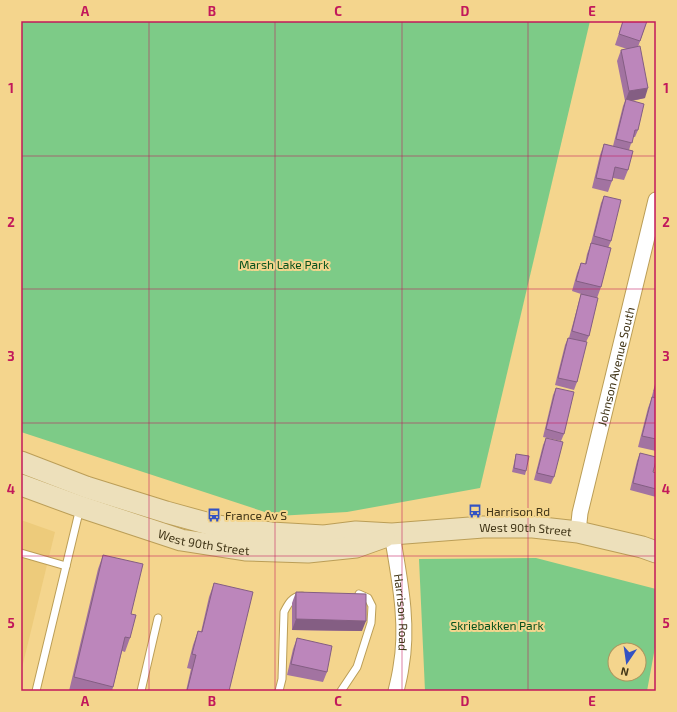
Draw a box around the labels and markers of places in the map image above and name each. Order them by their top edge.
bus stop icon: Harrison Rd [467,503,483,519]
place label: Harrison Rd [486,504,550,518]
bus stop icon: France Av S [206,507,222,523]
place label: France Av S [225,508,287,522]

